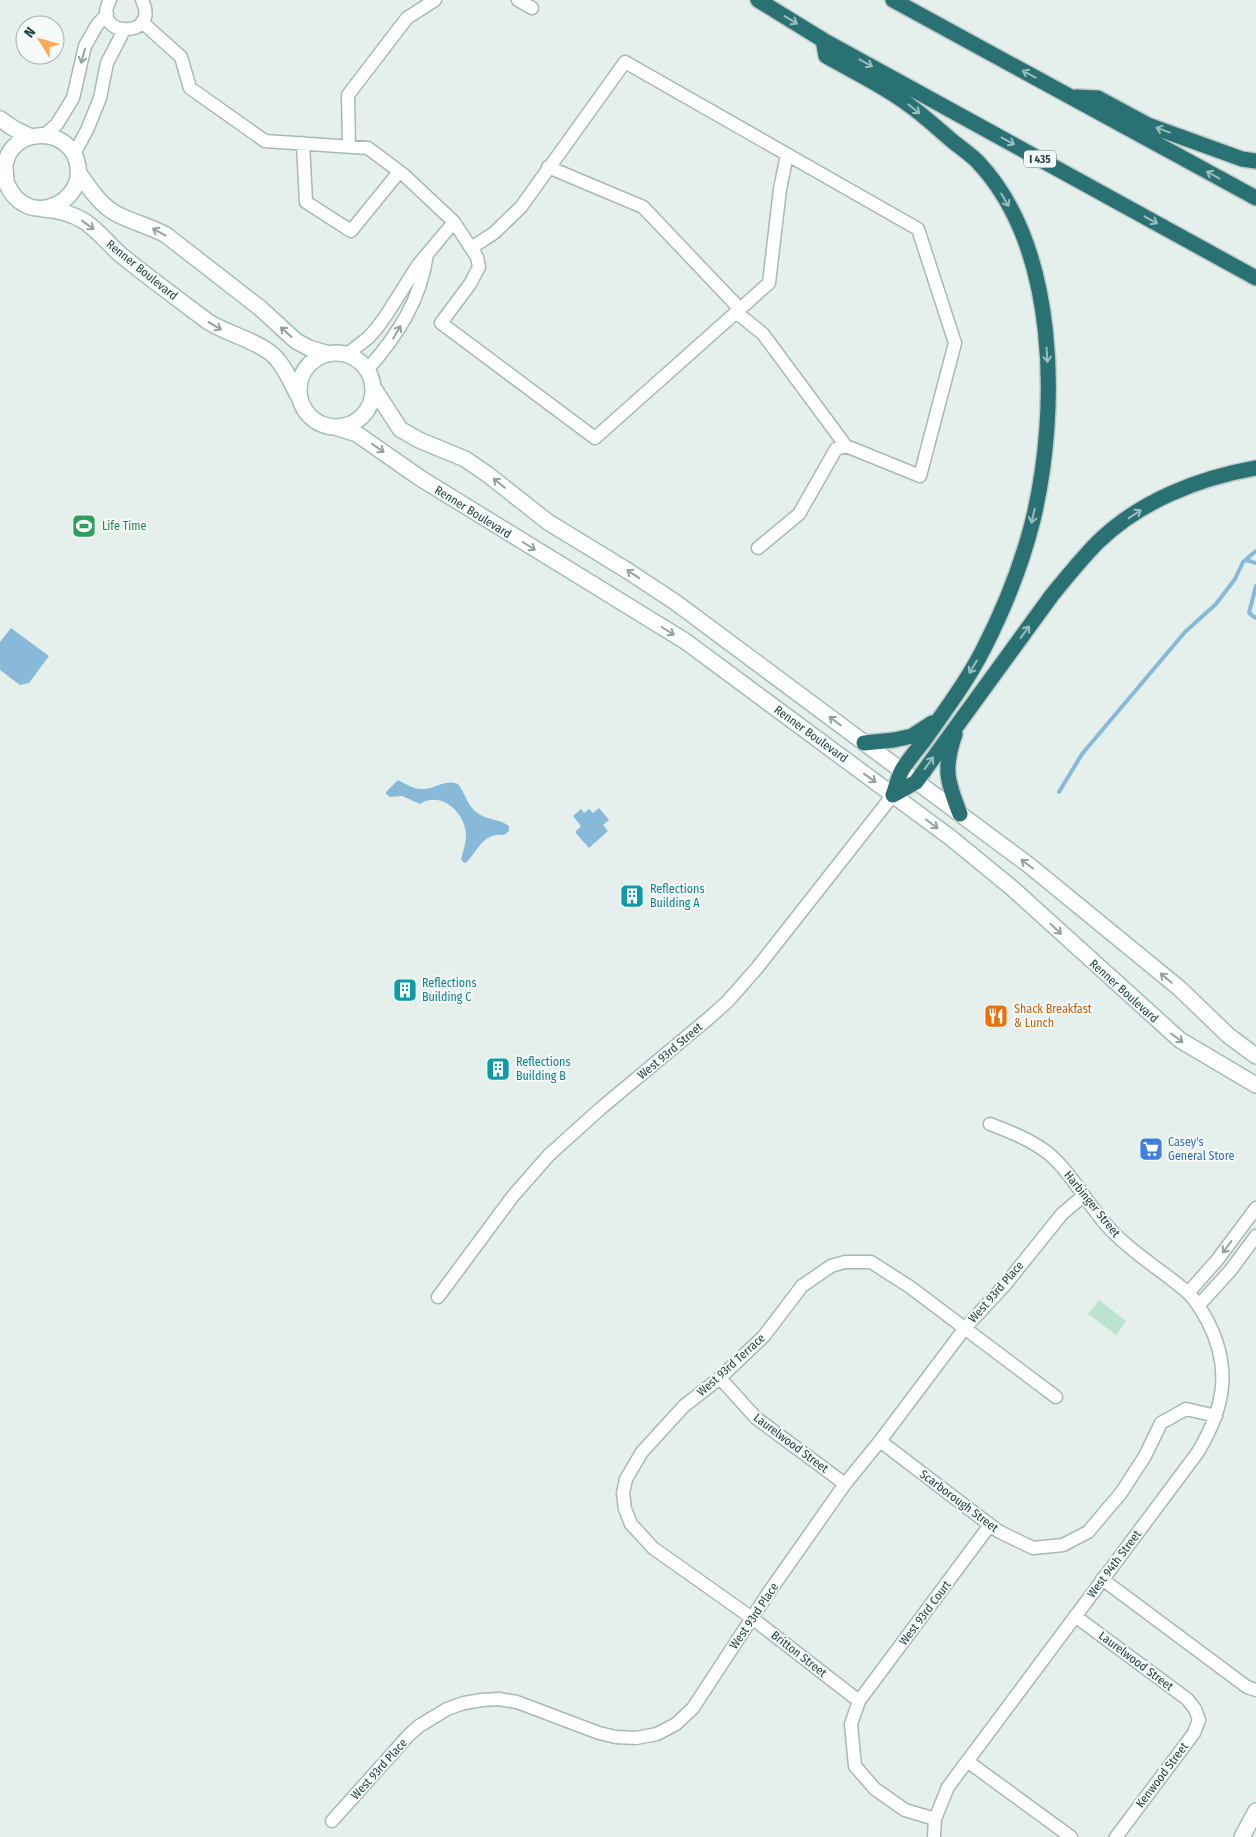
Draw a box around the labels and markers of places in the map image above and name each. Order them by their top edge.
sports icon: Life Time [71,513,97,539]
place label: Life Time [102,519,146,533]
place label: Reflections Building A [650,882,705,910]
building icon: Reflections Building A [619,883,645,909]
place label: Reflections Building C [422,976,477,1004]
building icon: Reflections Building C [392,977,418,1003]
place label: Shack Breakfast & Lunch [1014,1002,1092,1030]
restaurant icon: Shack Breakfast & Lunch [983,1003,1009,1029]
place label: Reflections Building B [516,1055,571,1083]
building icon: Reflections Building B [485,1056,511,1082]
place label: Casey's General Store [1168,1135,1234,1163]
supermarket icon: Casey's General Store [1138,1136,1164,1162]

